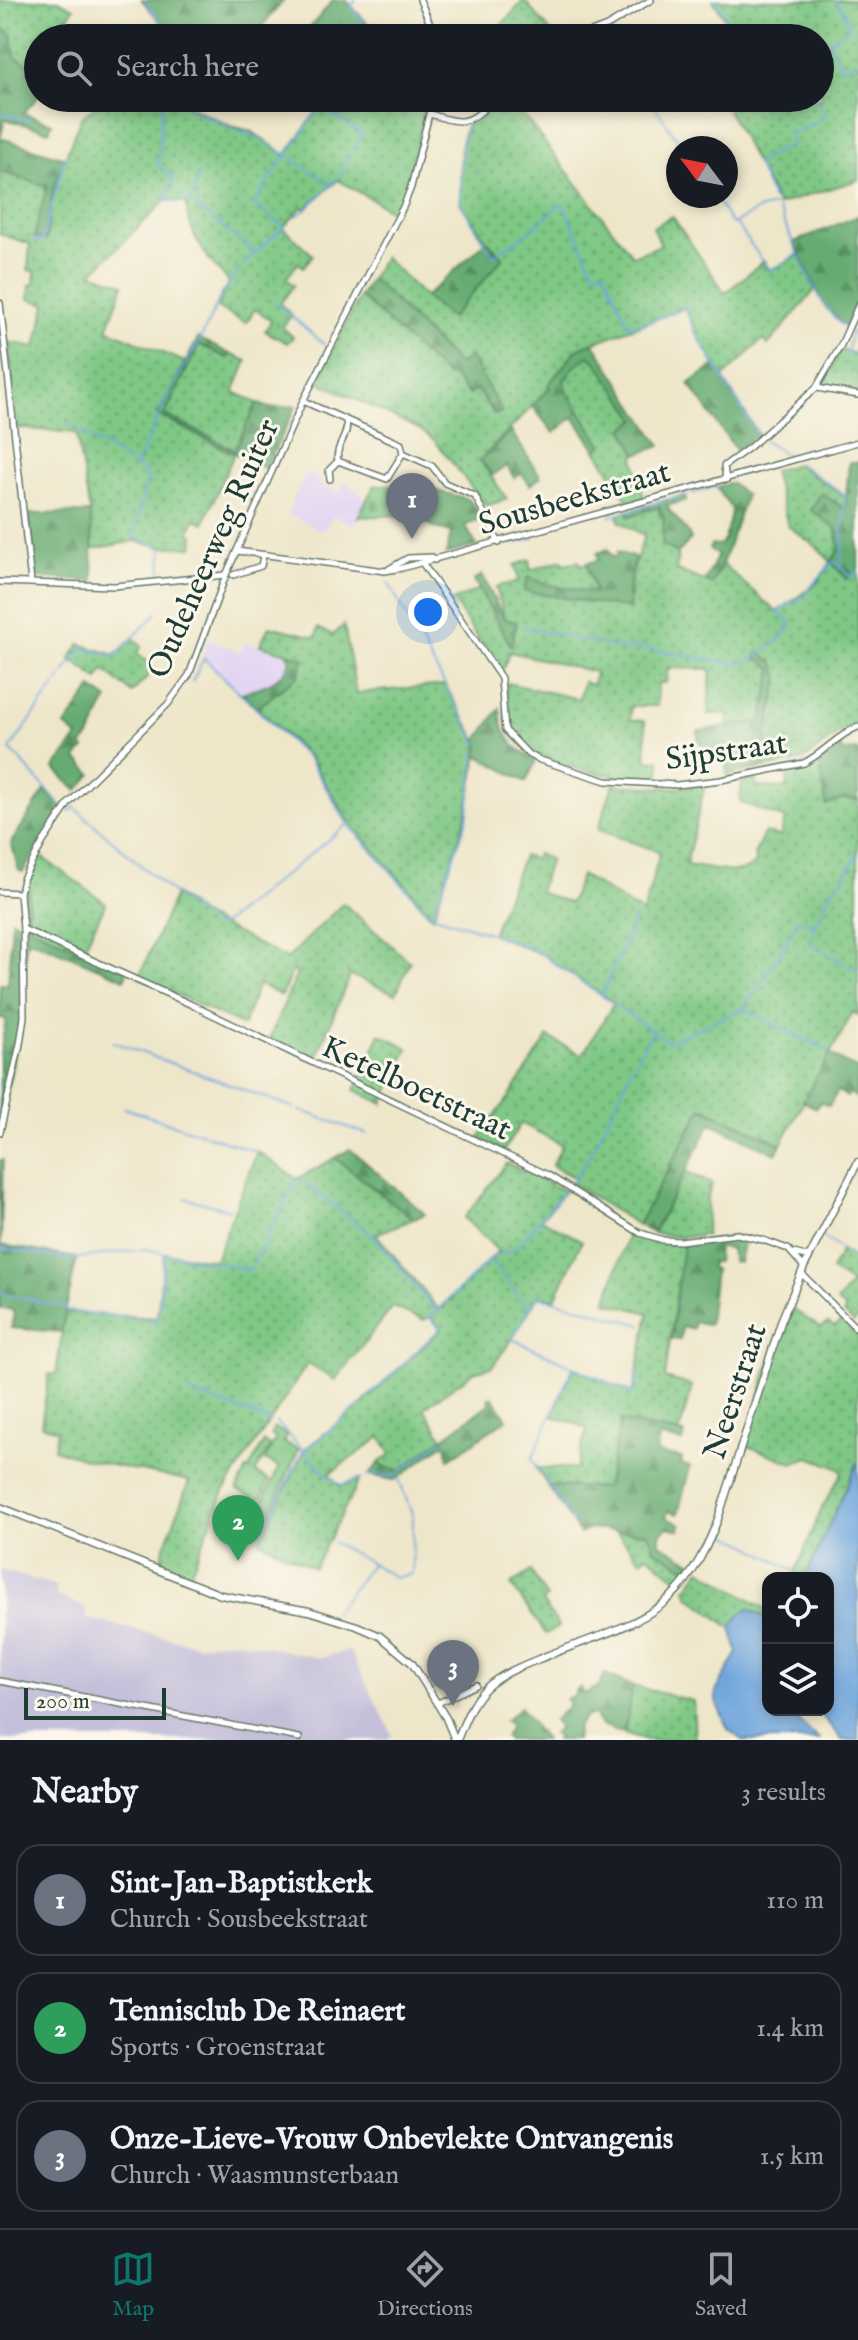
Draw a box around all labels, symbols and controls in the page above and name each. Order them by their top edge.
search box [24,24,834,112]
icon: search [52,46,96,90]
text: Search here [116,49,259,87]
north arrow [666,136,738,208]
street label: Oudeheerweg Ruiter [139,413,290,685]
street label: Sousbeekstraat [474,452,675,546]
pin: 1 [386,473,438,539]
your location [408,592,448,632]
street label: Sijpstraat [663,724,790,781]
street label: Ketelboetstraat [314,1027,517,1151]
street label: Neerstraat [695,1319,778,1465]
pin: 2 [212,1495,264,1561]
map controls [762,1572,834,1716]
button: locate [762,1572,834,1644]
pin: 3 [427,1640,479,1706]
button: layers [762,1644,834,1716]
scale bar [24,1684,166,1720]
text: 200 m [36,1688,90,1716]
text: Nearby [32,1771,138,1814]
text: 3 results [741,1776,826,1809]
text: Sint-Jan-Baptistkerk [110,1865,373,1903]
text: 1 [55,1884,65,1917]
text: 110 m [766,1884,824,1917]
text: Church · Sousbeekstraat [110,1903,368,1936]
text: Tennisclub De Reinaert [110,1993,406,2031]
text: 2 [54,2012,66,2045]
text: 1.4 km [756,2012,824,2045]
text: Sports · Groenstraat [110,2031,325,2064]
text: Onze-Lieve-Vrouw Onbevlekte Ontvangenis [110,2121,673,2159]
text: 3 [55,2140,65,2173]
text: 1.5 km [760,2140,824,2173]
text: Church · Waasmunsterbaan [110,2159,399,2192]
tab: Map [111,2247,155,2323]
tab: Directions [377,2247,473,2323]
tab: Saved [695,2247,747,2323]

